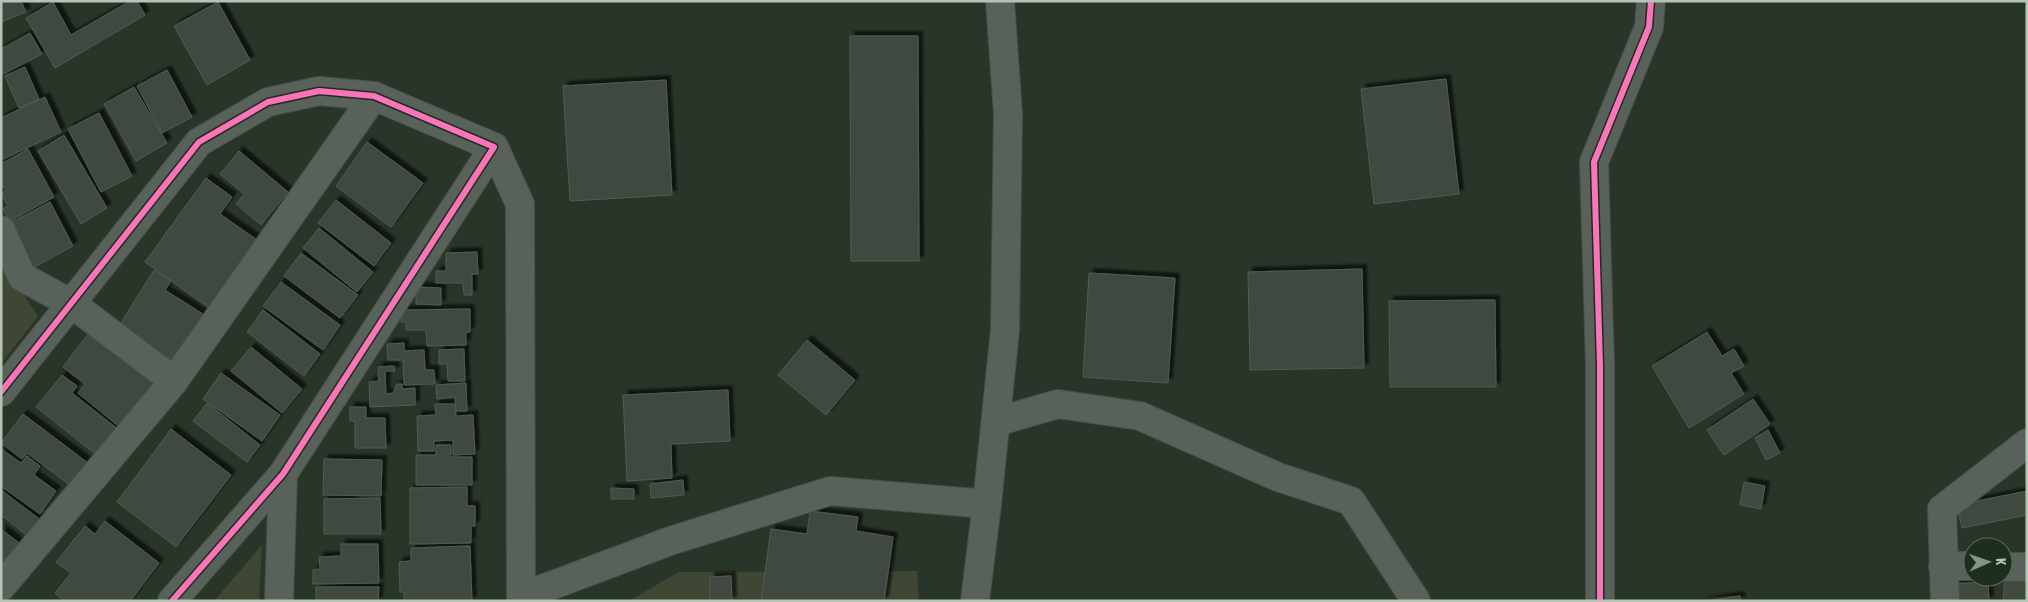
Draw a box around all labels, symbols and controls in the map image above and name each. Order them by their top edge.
north arrow [1963,537,2013,587]
text: K [1993,558,2009,565]

